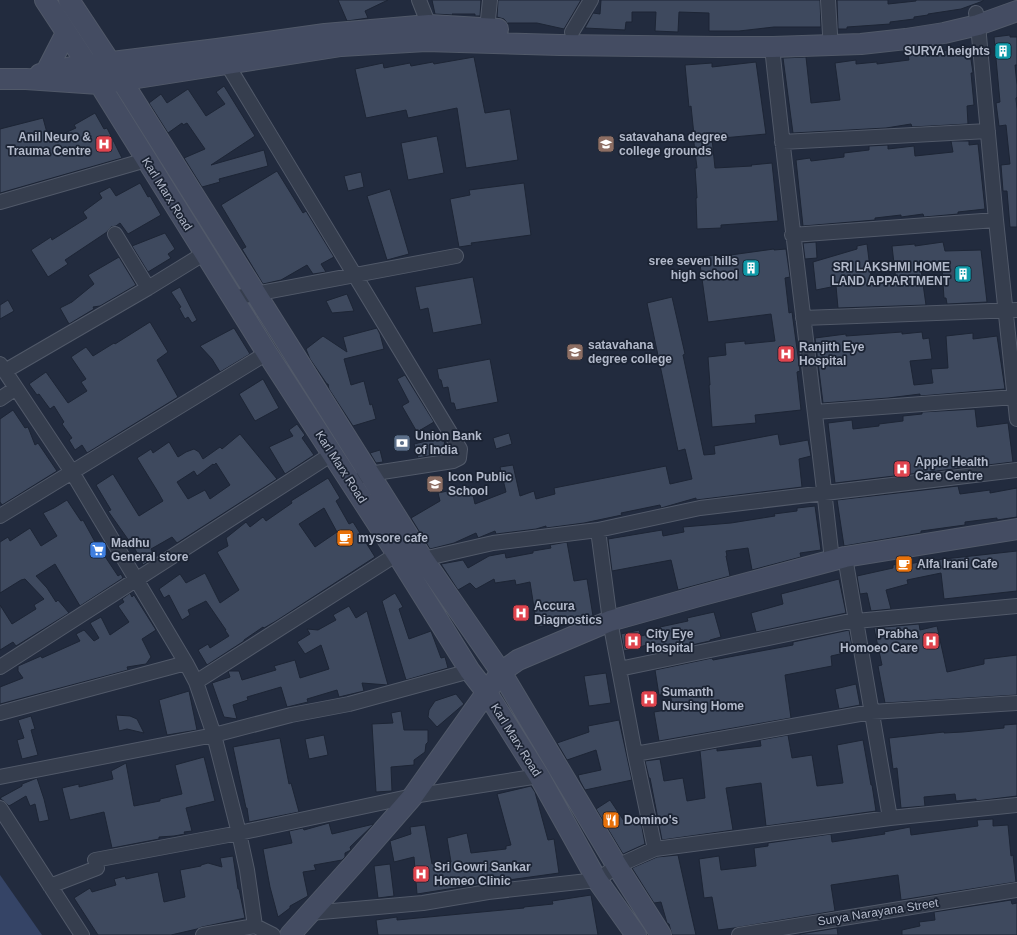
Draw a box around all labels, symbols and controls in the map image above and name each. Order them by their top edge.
building icon: SURYA heights [993,41,1013,61]
place label: SURYA heights [904,44,990,58]
place label: Anil Neuro & Trauma Centre [7,130,91,158]
place label: satavahana degree college grounds [619,130,727,158]
hospital icon: Anil Neuro & Trauma Centre [94,134,114,154]
school or university icon: satavahana degree college grounds [596,134,616,154]
street label: Karl Marx Road [139,155,195,233]
place label: sree seven hills high school [649,254,738,282]
building icon: sree seven hills high school [741,258,761,278]
place label: SRI LAKSHMI HOME LAND APPARTMENT [831,260,951,288]
building icon: SRI LAKSHMI HOME LAND APPARTMENT [953,264,973,284]
place label: satavahana degree college [588,338,672,366]
place label: Ranjith Eye Hospital [799,340,865,368]
school or university icon: satavahana degree college [565,342,585,362]
hospital icon: Ranjith Eye Hospital [776,344,796,364]
street label: Karl Marx Road [312,428,370,506]
place label: Union Bank of India [415,429,482,457]
bank icon: Union Bank of India [392,433,412,453]
place label: Apple Health Care Centre [915,455,988,483]
hospital icon: Apple Health Care Centre [892,459,912,479]
place label: Icon Public School [448,470,512,498]
school or university icon: Icon Public School [425,474,445,494]
cafe icon: mysore cafe [335,528,355,548]
place label: mysore cafe [358,531,428,545]
place label: Madhu General store [111,536,189,564]
supermarket icon: Madhu General store [88,540,108,560]
cafe icon: Alfa Irani Cafe [894,554,914,574]
place label: Alfa Irani Cafe [917,557,998,571]
place label: Accura Diagnostics [534,599,602,627]
hospital icon: Accura Diagnostics [511,603,531,623]
place label: City Eye Hospital [646,627,694,655]
place label: Prabha Homoeo Care [840,627,918,655]
hospital icon: City Eye Hospital [623,631,643,651]
hospital icon: Prabha Homoeo Care [921,631,941,651]
place label: Sumanth Nursing Home [662,685,744,713]
hospital icon: Sumanth Nursing Home [639,689,659,709]
street label: Karl Marx Road [488,701,544,779]
restaurant icon: Domino's [601,810,621,830]
place label: Domino's [624,813,679,827]
place label: Sri Gowri Sankar Homeo Clinic [434,860,531,888]
hospital icon: Sri Gowri Sankar Homeo Clinic [411,864,431,884]
street label: Surya Narayana Street [817,895,940,928]

